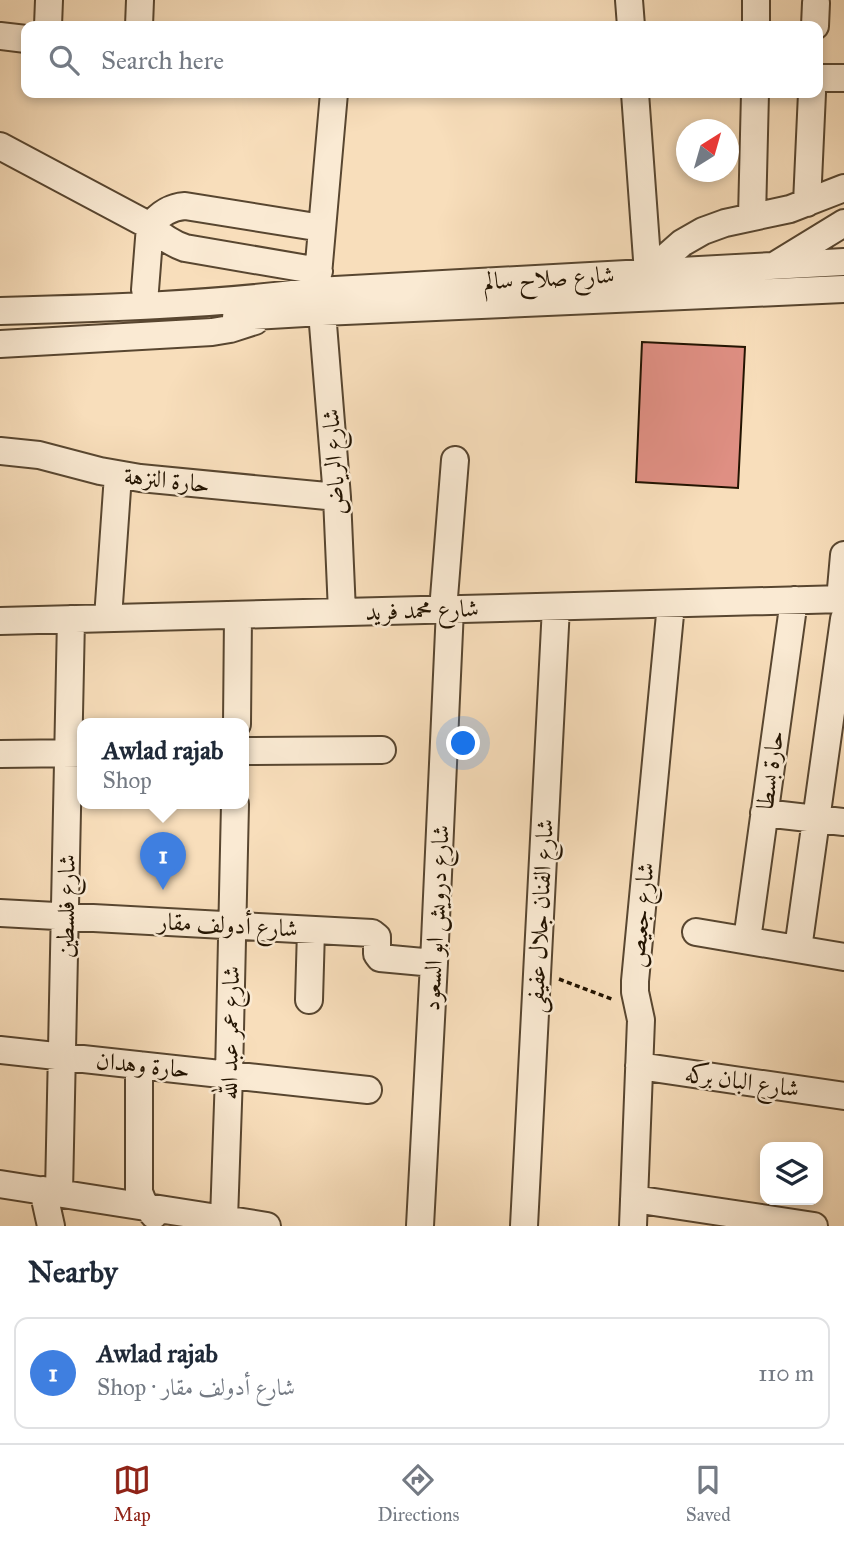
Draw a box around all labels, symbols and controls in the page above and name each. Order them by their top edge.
search box [21,21,823,98]
icon: search [45,41,83,79]
text: Search here [101,44,224,76]
north arrow [676,119,739,182]
street label: شارع صلاح سالم [483,260,615,302]
street label: شارع الرياض [315,408,358,516]
street label: حارة النزهة [123,461,211,499]
street label: شارع محمد فريد [365,593,480,632]
popup [77,718,249,809]
your location [446,726,480,760]
street label: حارة بسطا [750,729,790,811]
text: Awlad rajab [103,734,224,766]
text: Shop [103,766,152,794]
street label: شارع الفنان جلال عفيفى [520,818,565,1014]
street label: شارع درويش ابو السعود [416,824,461,1012]
pin: 1 [140,832,186,890]
street label: شارع فلسطين [50,854,87,958]
street label: شارع جعيص [621,861,666,969]
street label: شارع أدولف مقار [155,904,299,949]
street label: شارع عمر عبد الله [210,966,251,1100]
street label: حارة وهدان [95,1045,191,1085]
street label: شارع البان بركه [682,1058,801,1109]
map controls [760,1142,823,1205]
button: layers [760,1142,823,1205]
text: Nearby [28,1254,118,1290]
text: Awlad rajab [97,1337,218,1369]
text: 1 [48,1359,58,1387]
text: 110 m [758,1359,814,1387]
text: Shop · شارع أدولف مقار [97,1373,295,1401]
tab: Map [113,1461,151,1526]
tab: Directions [377,1461,459,1526]
tab: Saved [686,1461,731,1526]

